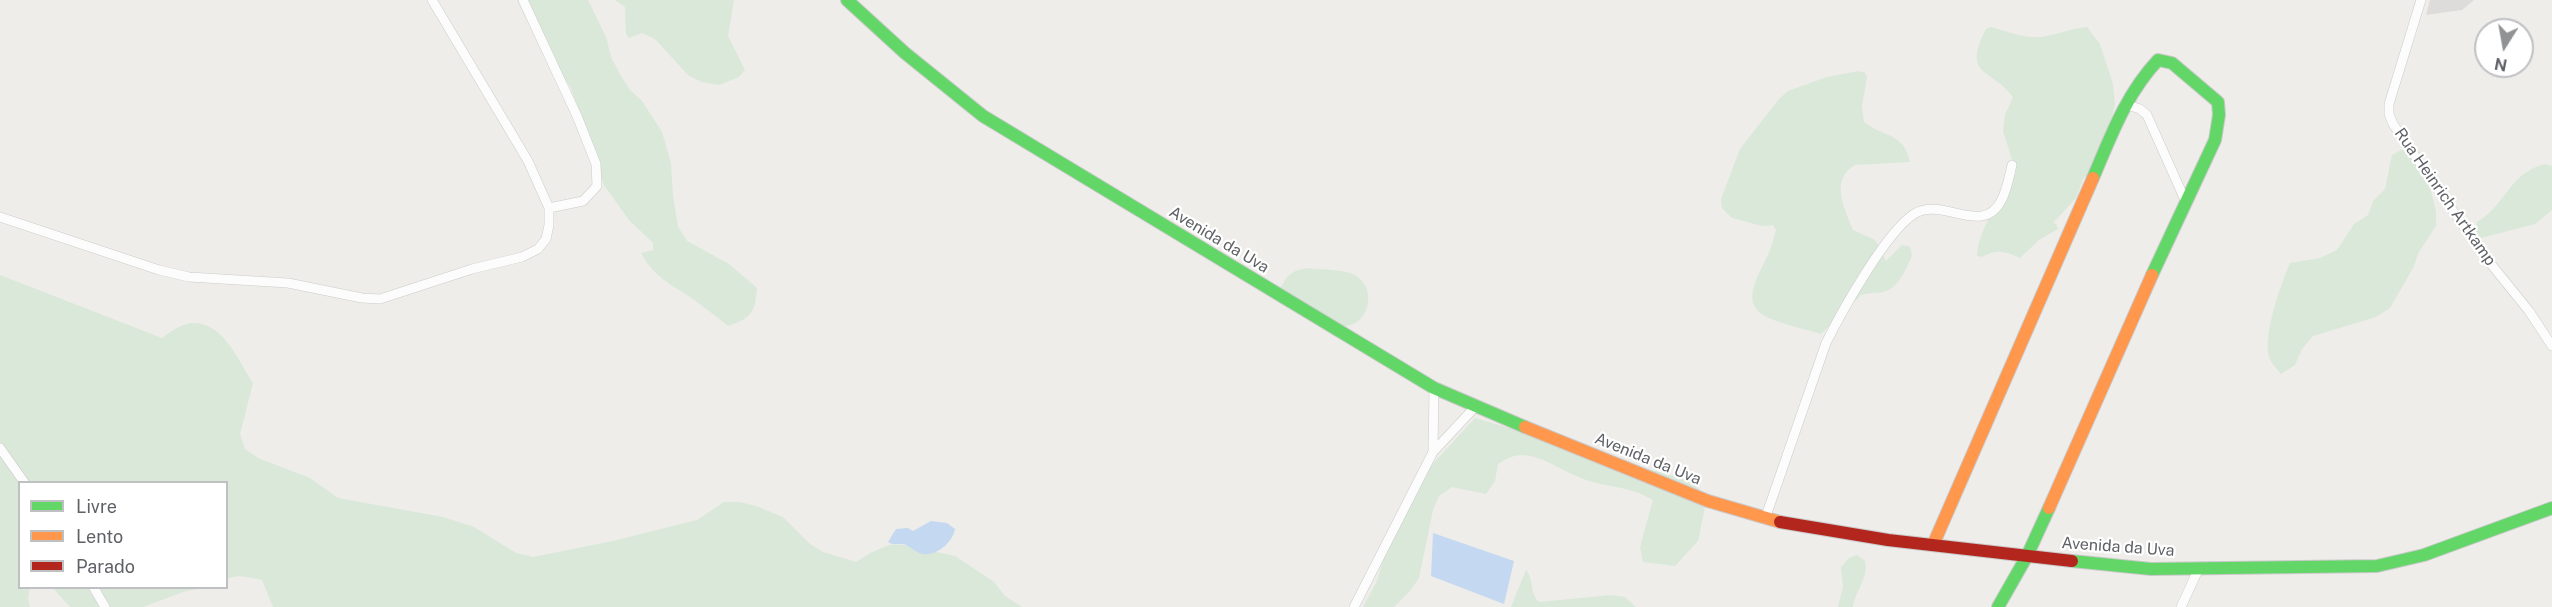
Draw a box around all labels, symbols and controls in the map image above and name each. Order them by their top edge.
north arrow [2474,18,2534,78]
text: N [2493,54,2509,75]
street label: Rua Heinrich Artkamp [2390,124,2500,270]
street label: Avenida da Uva [1166,203,1272,277]
street label: Avenida da Uva [1592,429,1704,489]
legend [18,481,228,589]
text: Livre [76,496,117,517]
text: Lento [76,526,123,547]
street label: Avenida da Uva [2061,533,2175,561]
text: Parado [76,556,135,577]

